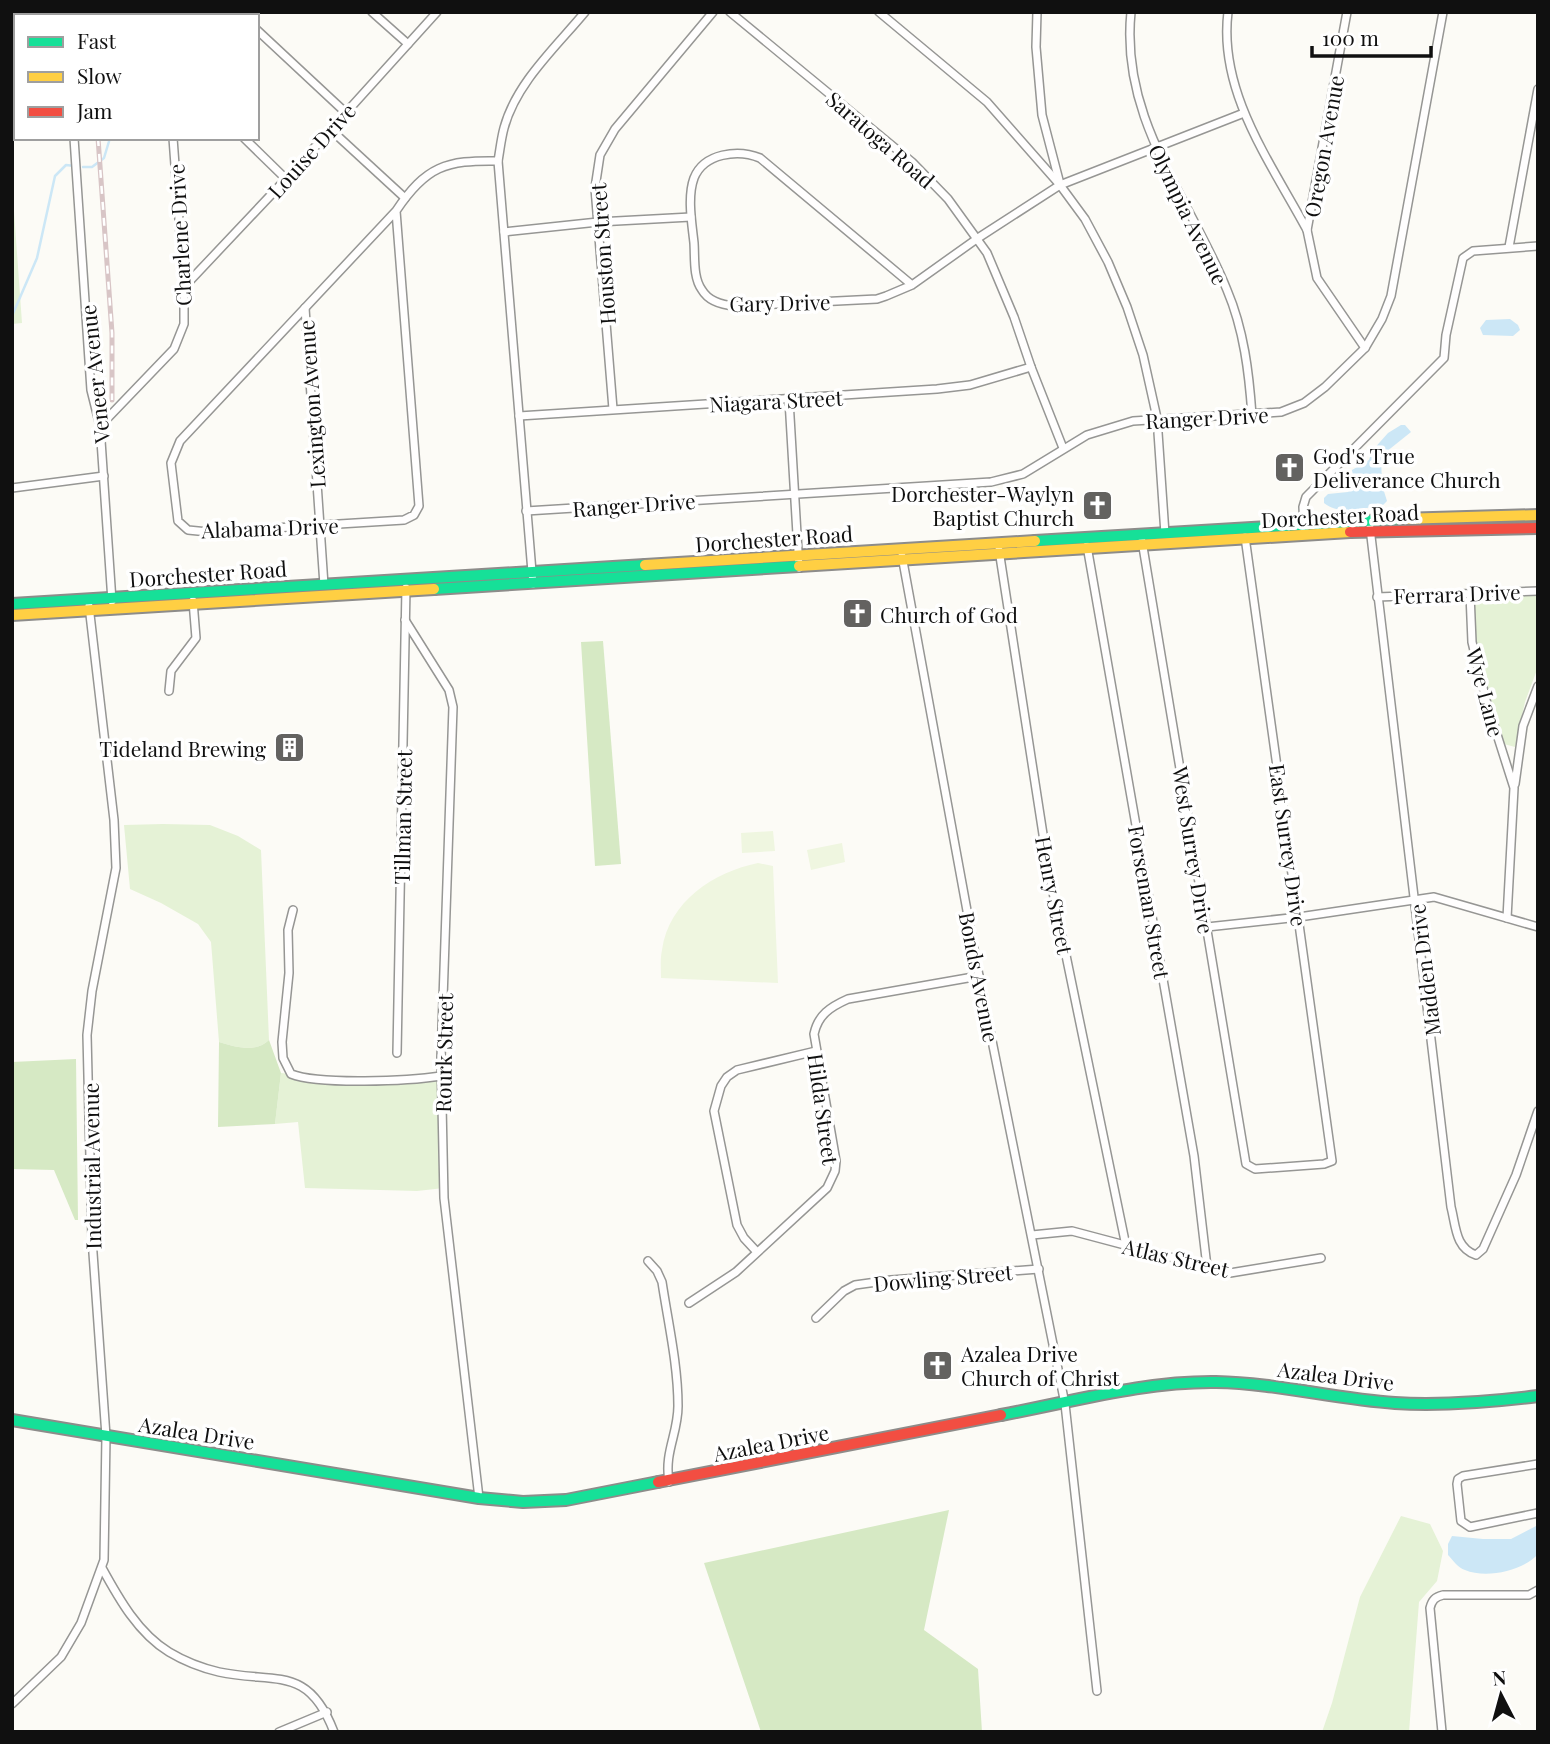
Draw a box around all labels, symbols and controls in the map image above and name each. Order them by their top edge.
legend [14,14,259,140]
scale bar [1312,14,1431,58]
text: 100 m [1322,23,1379,51]
text: Fast [77,26,116,54]
text: Slow [77,61,122,89]
street label: Oregon Avenue [1297,73,1349,219]
street label: Saratoga Road [821,84,941,194]
text: Jam [76,96,113,124]
street label: Louise Drive [261,96,361,204]
street label: Olympia Avenue [1143,139,1235,289]
street label: Charlene Drive [161,163,197,307]
street label: Houston Street [583,182,621,326]
street label: Gary Drive [729,287,831,317]
street label: Veneer Avenue [73,303,115,446]
street label: Lexington Avenue [291,319,331,489]
street label: Niagara Street [709,382,844,417]
street label: Ranger Drive [1145,400,1269,434]
place label: God's True Deliverance Church [1313,441,1501,493]
church icon: God's True Deliverance Church [1273,450,1307,484]
place label: Dorchester-Waylyn Baptist Church [891,479,1075,531]
street label: Ranger Drive [571,486,697,522]
church icon: Dorchester-Waylyn Baptist Church [1080,488,1114,522]
street label: Dorchester Road [1260,497,1420,533]
street label: Alabama Drive [200,511,339,543]
street label: Dorchester Road [694,519,854,557]
street label: Dorchester Road [128,554,288,592]
street label: Ferrara Drive [1393,577,1521,609]
church icon: Church of God [840,597,874,631]
place label: Church of God [880,600,1018,628]
street label: Wye Lane [1460,644,1511,739]
building icon: Tideland Brewing [272,731,306,765]
place label: Tideland Brewing [99,734,266,762]
street label: Tillman Street [387,749,417,884]
street label: East Surrey Drive [1264,762,1314,928]
street label: West Surrey Drive [1167,763,1221,936]
street label: Forseman Street [1123,823,1177,982]
street label: Henry Street [1030,834,1080,957]
street label: Madden Drive [1402,902,1446,1038]
street label: Bonds Avenue [954,909,1006,1045]
street label: Rourk Street [428,993,458,1113]
street label: Hilda Street [802,1052,846,1167]
street label: Industrial Avenue [76,1082,106,1250]
street label: Atlas Street [1119,1231,1232,1283]
street label: Dowling Street [872,1257,1014,1297]
place label: Azalea Drive Church of Christ [960,1339,1120,1391]
church icon: Azalea Drive Church of Christ [921,1348,955,1382]
street label: Azalea Drive [1275,1354,1396,1396]
street label: Azalea Drive [136,1409,257,1455]
street label: Azalea Drive [710,1417,831,1467]
north arrow [1466,1660,1536,1730]
text: N [1491,1663,1508,1691]

